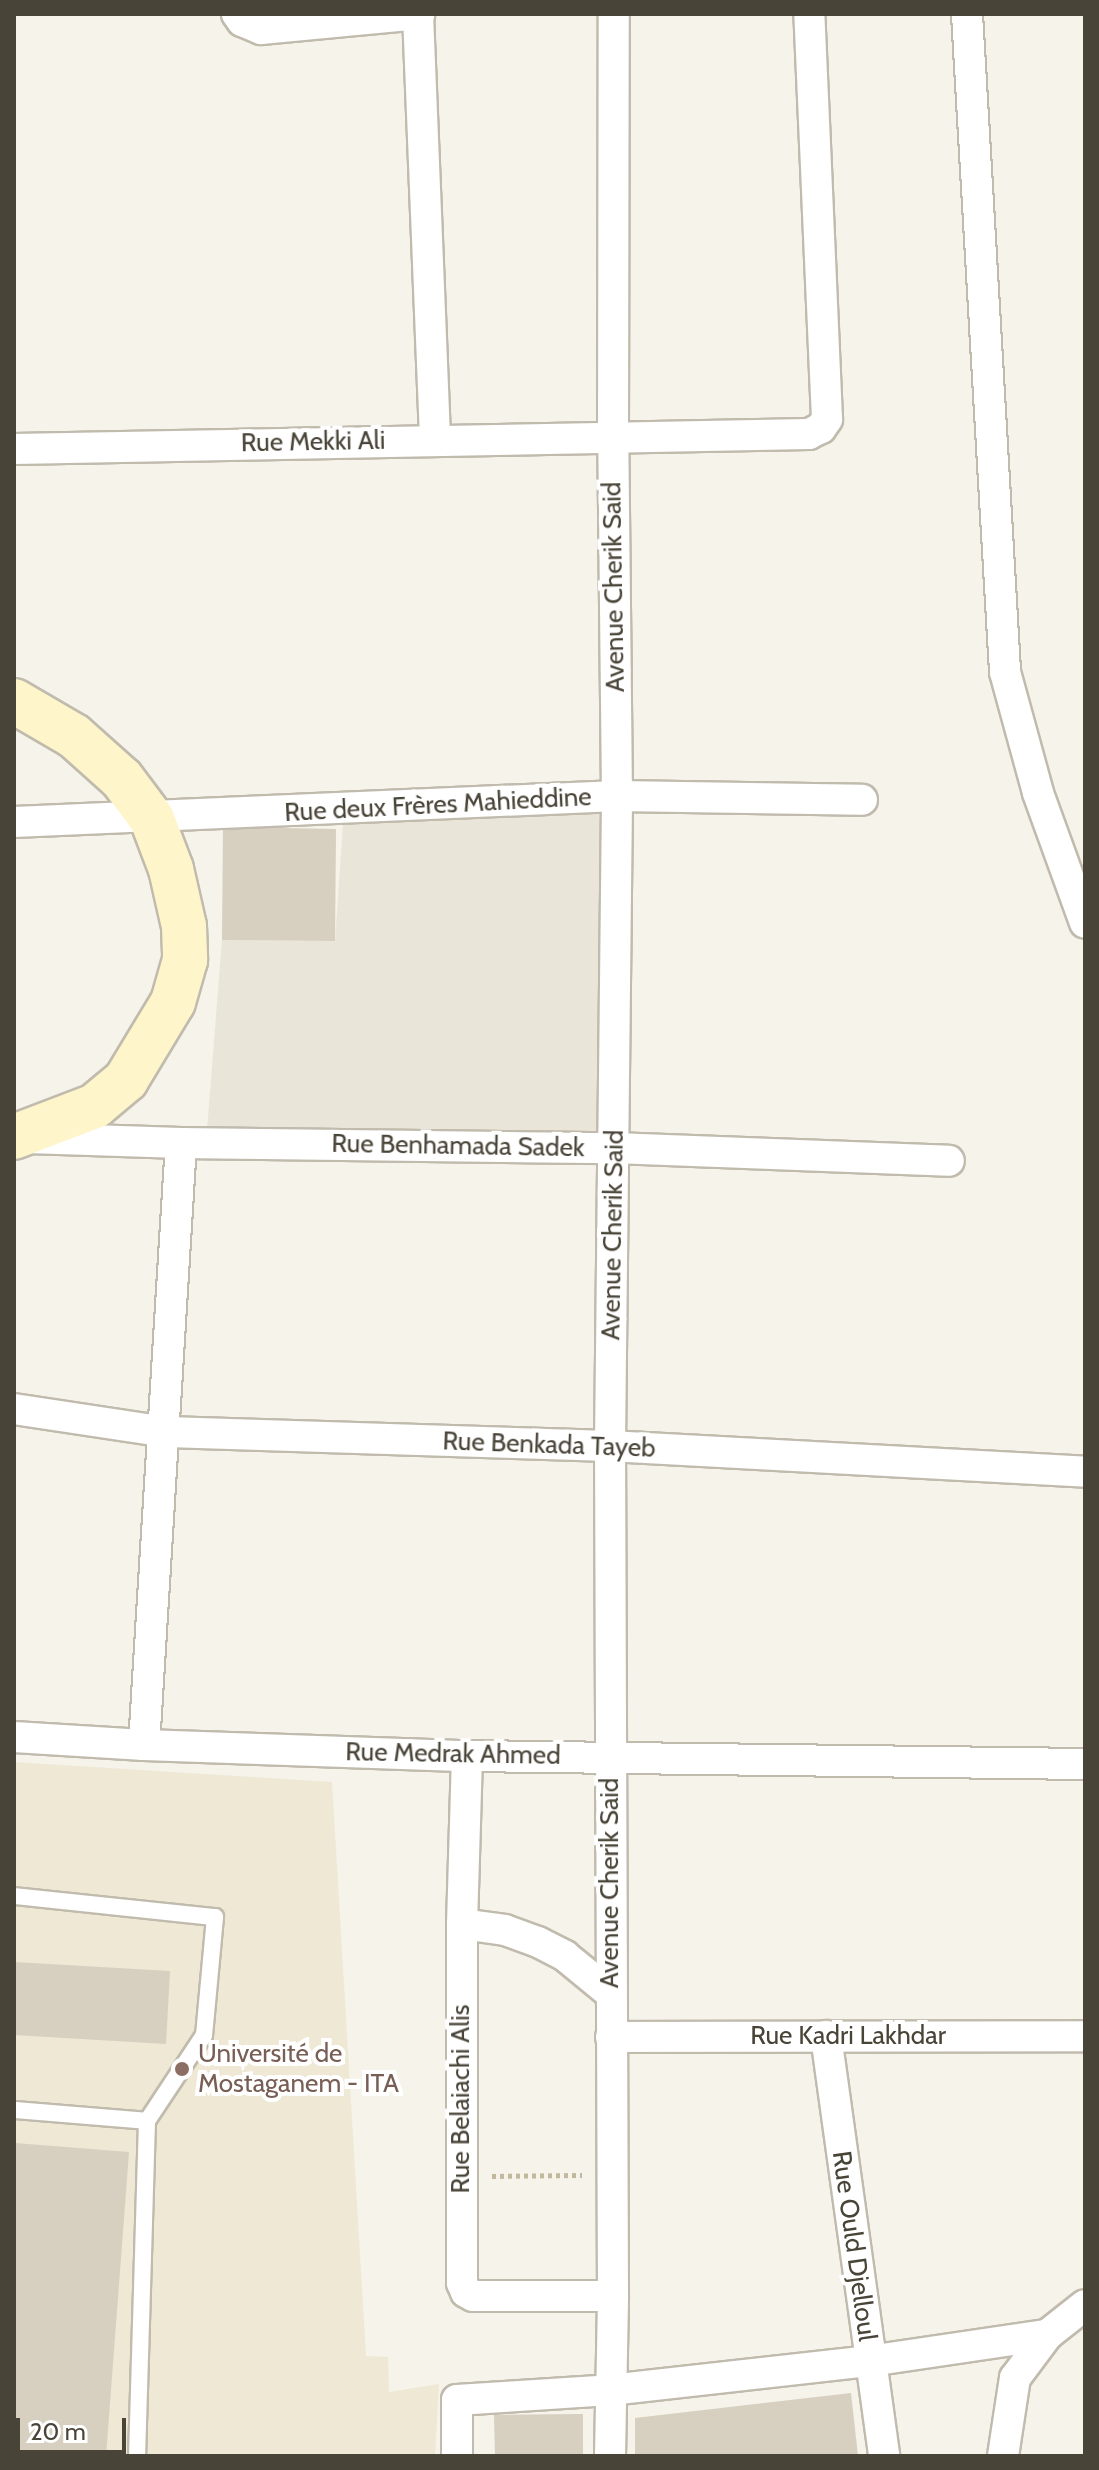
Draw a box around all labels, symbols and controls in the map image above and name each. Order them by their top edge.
street label: Rue Mekki Ali [241,425,385,459]
street label: Avenue Cherik Said [597,481,631,693]
street label: Rue deux Frères Mahieddine [284,781,592,829]
street label: Rue Benhamada Sadek [331,1128,585,1164]
street label: Avenue Cherik Said [596,1129,630,1341]
street label: Rue Benkada Tayeb [442,1426,656,1464]
street label: Rue Medrak Ahmed [345,1737,561,1771]
street label: Avenue Cherik Said [594,1778,626,1988]
street label: Rue Belaiachi Alis [445,2004,477,2194]
street label: Rue Kadri Lakhdar [750,2020,946,2052]
place label: Université de Mostaganem - ITA [198,2038,399,2100]
marker: Université de Mostaganem - ITA [173,2060,191,2078]
street label: Rue Ould Djelloul [825,2149,883,2343]
scale bar [20,2402,130,2452]
text: 20 m [30,2417,86,2446]

